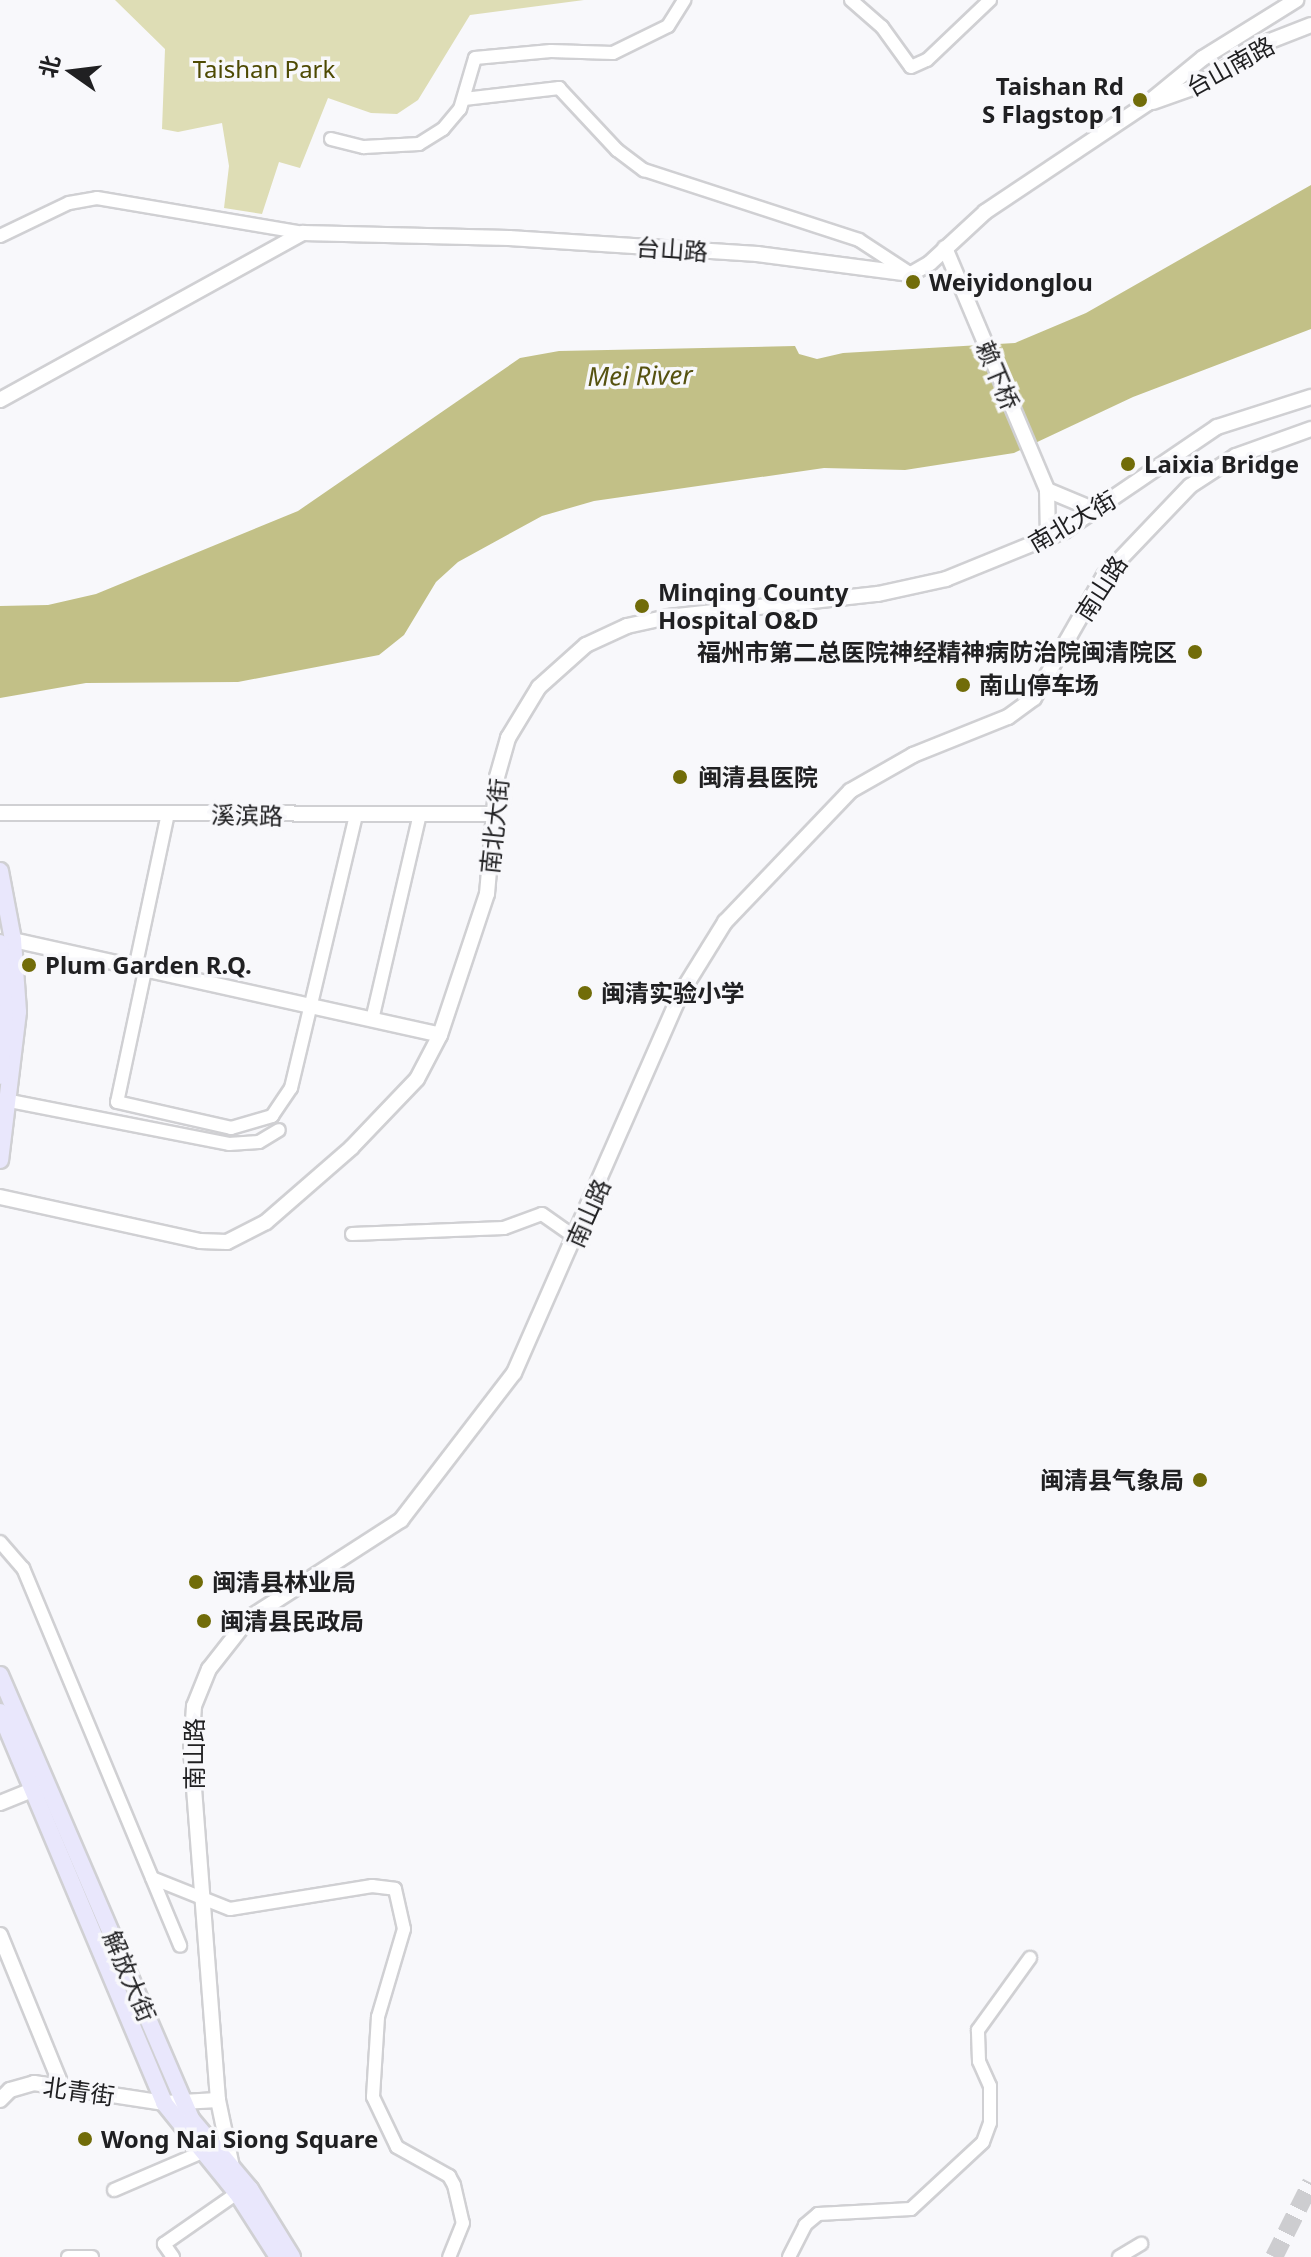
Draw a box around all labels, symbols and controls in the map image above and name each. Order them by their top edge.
street label: 台山南路 [1181,30,1279,102]
north arrow [32,32,112,112]
text: 北 [31,52,66,81]
park label: Taishan Park [193,55,335,83]
place label: Taishan Rd S Flagstop 1 [982,72,1124,128]
marker: Taishan Rd S Flagstop 1 [1131,91,1149,109]
street label: 台山路 [635,232,709,266]
place label: Weiyidonglou [929,268,1093,296]
marker: Weiyidonglou [904,273,922,291]
street label: 赖下桥 [971,336,1025,414]
water label: Mei River [587,359,693,393]
place label: Laixia Bridge [1144,450,1299,478]
marker: Laixia Bridge [1119,455,1137,473]
street label: 南北大街 [1023,485,1121,557]
street label: 南山路 [1069,550,1133,626]
place label: Minqing County Hospital O&D [658,578,848,634]
marker: Minqing County Hospital O&D [633,597,651,615]
place label: 福州市第二总医院神经精神病防治院闽清院区 [697,638,1177,666]
marker: 福州市第二总医院神经精神病防治院闽清院区 [1184,641,1206,663]
place label: 南山停车场 [979,671,1099,699]
marker: 南山停车场 [954,676,972,694]
place label: 闽清县医院 [698,763,818,791]
marker: 闽清县医院 [669,766,691,788]
street label: 南北大街 [475,777,513,875]
street label: 溪滨路 [211,800,283,830]
place label: Plum Garden R.Q. [45,951,252,979]
marker: Plum Garden R.Q. [20,956,38,974]
place label: 闽清实验小学 [601,979,745,1007]
marker: 闽清实验小学 [576,984,594,1002]
street label: 南山路 [560,1174,616,1252]
place label: 闽清县气象局 [1040,1466,1184,1494]
marker: 闽清县气象局 [1191,1471,1209,1489]
place label: 闽清县林业局 [212,1568,356,1596]
marker: 闽清县林业局 [187,1573,205,1591]
place label: 闽清县民政局 [220,1607,364,1635]
marker: 闽清县民政局 [195,1612,213,1630]
street label: 南山路 [180,1718,208,1790]
street label: 解放大街 [98,1926,162,2026]
street label: 北青街 [41,2072,117,2110]
place label: Wong Nai Siong Square [101,2125,378,2153]
marker: Wong Nai Siong Square [76,2130,94,2148]

